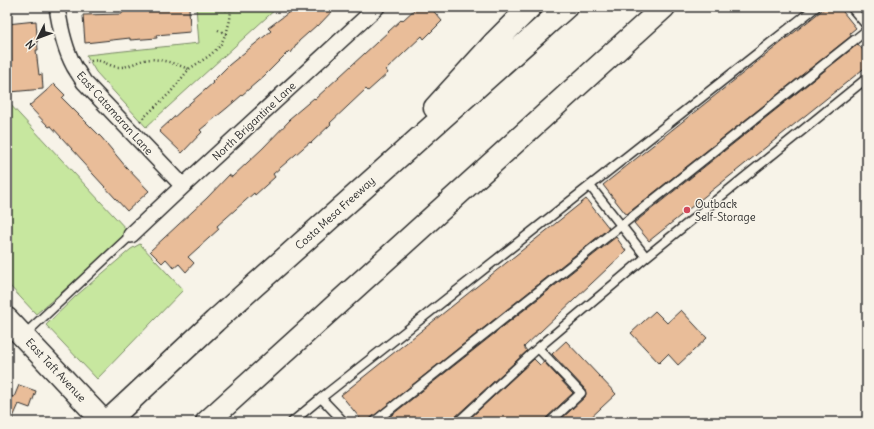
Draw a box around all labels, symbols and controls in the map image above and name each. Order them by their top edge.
north arrow [18,18,58,58]
text: N [23,37,38,52]
street label: East Catamaran Lane [74,68,156,158]
street label: North Brigantine Lane [209,79,299,163]
street label: Costa Mesa Freeway [292,174,378,252]
place label: Outback Self-Storage [695,197,756,224]
marker: Outback Self-Storage [682,205,692,215]
street label: East Taft Avenue [23,335,89,405]

